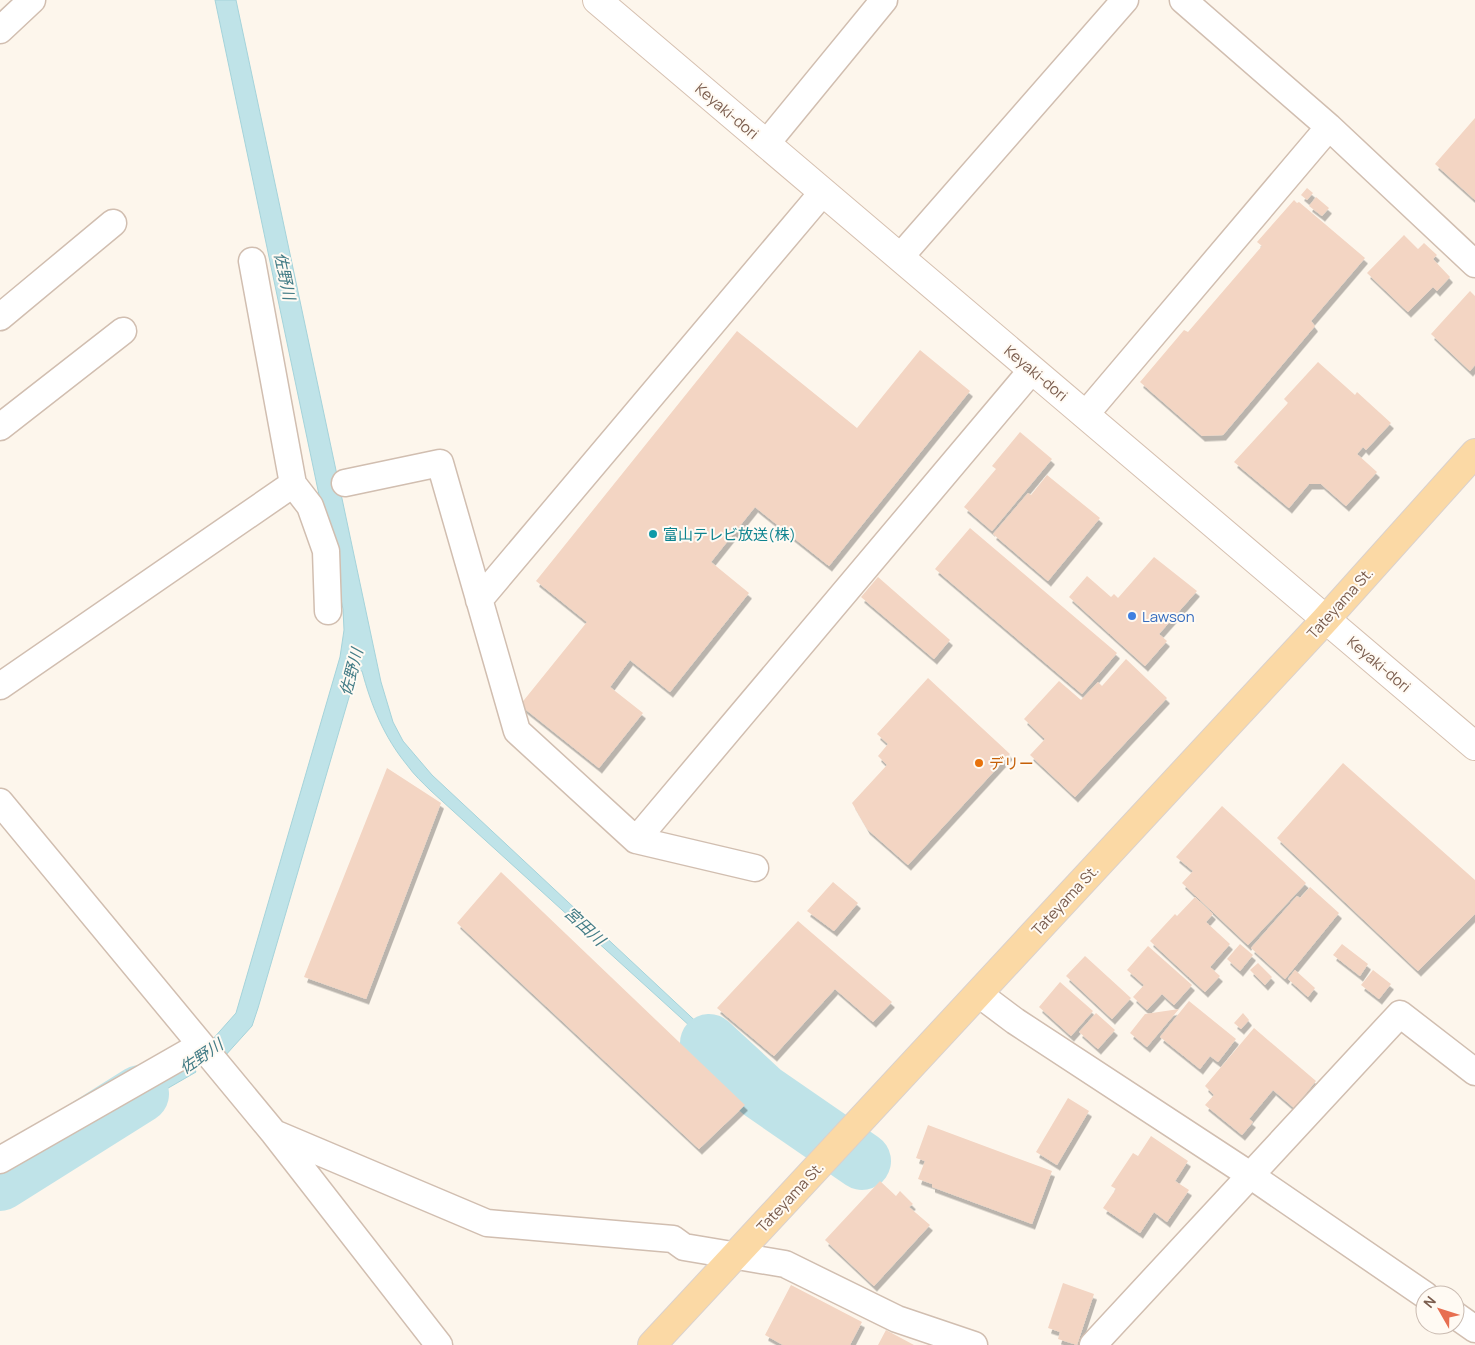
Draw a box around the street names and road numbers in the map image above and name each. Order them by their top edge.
street label: Keyaki-dori [691,78,763,144]
street label: Keyaki-dori [1000,340,1072,406]
street label: Tateyama St. [1302,563,1378,643]
street label: Keyaki-dori [1343,631,1415,697]
street label: Tateyama St. [1027,860,1103,940]
street label: Tateyama St. [752,1157,828,1237]

